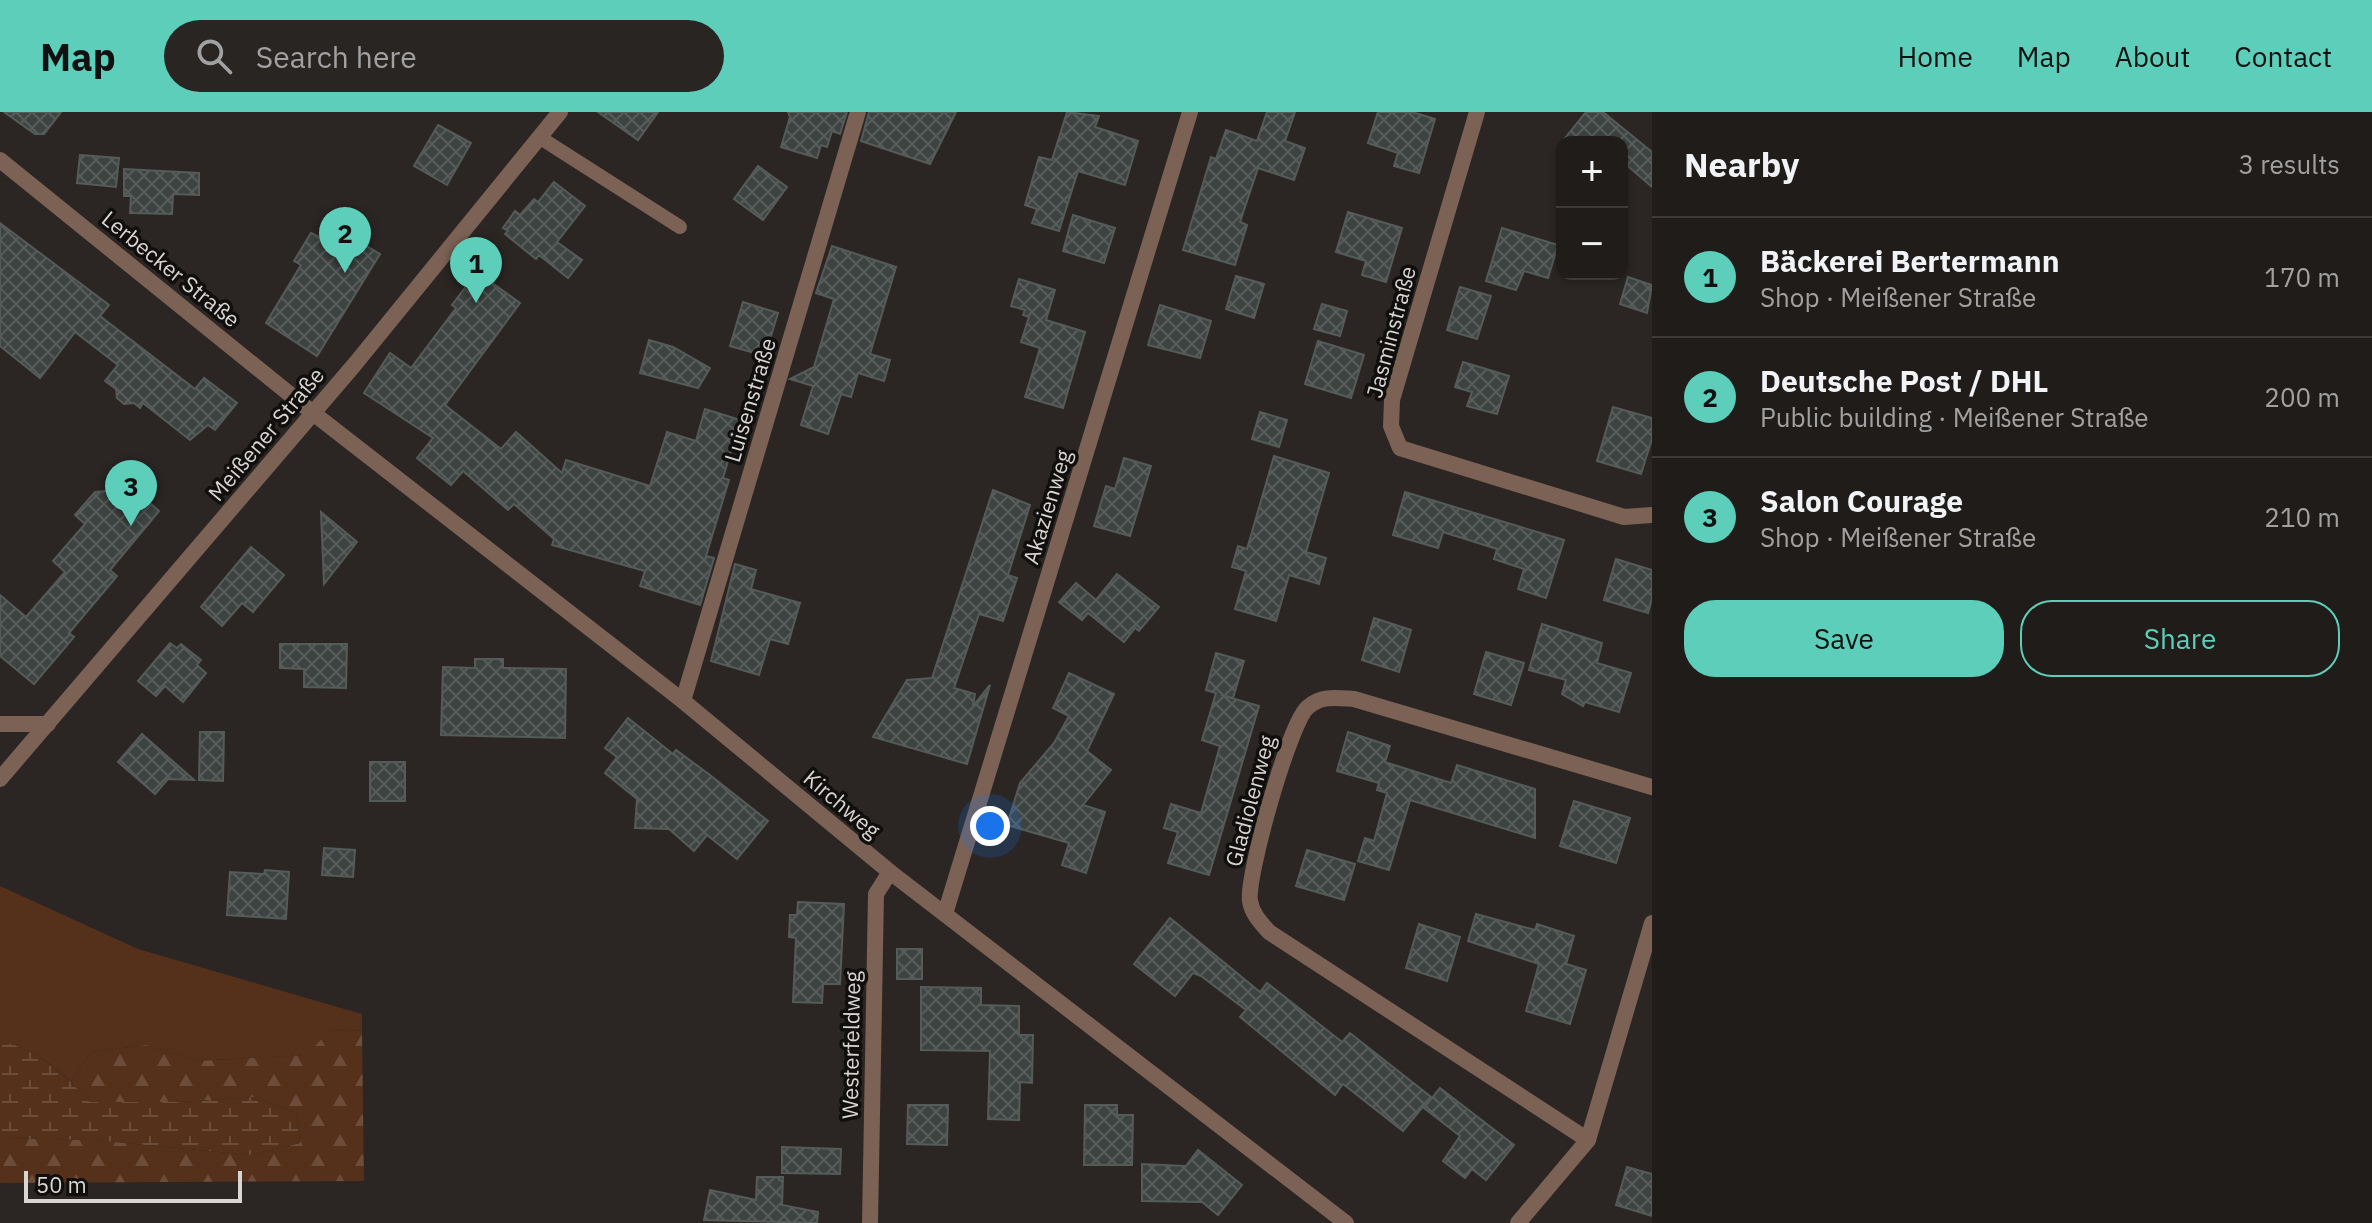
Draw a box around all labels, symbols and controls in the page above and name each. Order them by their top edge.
search box [164,20,724,92]
text: Map [40,32,116,81]
icon: search [192,34,236,78]
text: Search here [256,37,417,76]
text: Home [1897,38,1973,75]
text: Map [2017,38,2071,75]
text: About [2115,38,2190,75]
text: Contact [2234,38,2332,75]
map controls [1556,136,1628,280]
button: + [1556,136,1628,208]
text: Nearby [1684,142,1799,186]
text: 3 results [2238,147,2340,181]
street label: Lerbecker Straße [96,204,246,333]
pin: 2 [319,207,371,273]
button: − [1556,208,1628,280]
pin: 1 [450,237,502,303]
text: Bäckerei Bertermann [1760,241,2060,280]
text: 1 [1702,260,1718,294]
text: 170 m [2264,260,2340,294]
street label: Jasminstraße [1359,263,1422,401]
text: Shop · Meißener Straße [1760,280,2036,314]
street label: Luisenstraße [717,334,782,465]
street label: Meißener Straße [201,361,330,507]
text: Deutsche Post / DHL [1760,361,2048,400]
text: 2 [1702,380,1718,414]
text: 200 m [2264,380,2340,414]
text: Public building · Meißener Straße [1760,400,2149,434]
street label: Akazienweg [1015,446,1078,568]
pin: 3 [105,460,157,526]
text: Salon Courage [1760,481,1963,520]
text: 3 [1702,500,1718,534]
text: 210 m [2264,500,2340,534]
text: Shop · Meißener Straße [1760,520,2036,554]
button: Save [1684,600,2004,677]
button: Share [2020,600,2340,677]
street label: Gladiolenweg [1218,732,1281,870]
street label: Kirchweg [798,763,887,844]
your location [970,806,1010,846]
street label: Westerfeldweg [835,970,866,1119]
scale bar [24,1167,242,1203]
text: 50 m [36,1170,87,1199]

